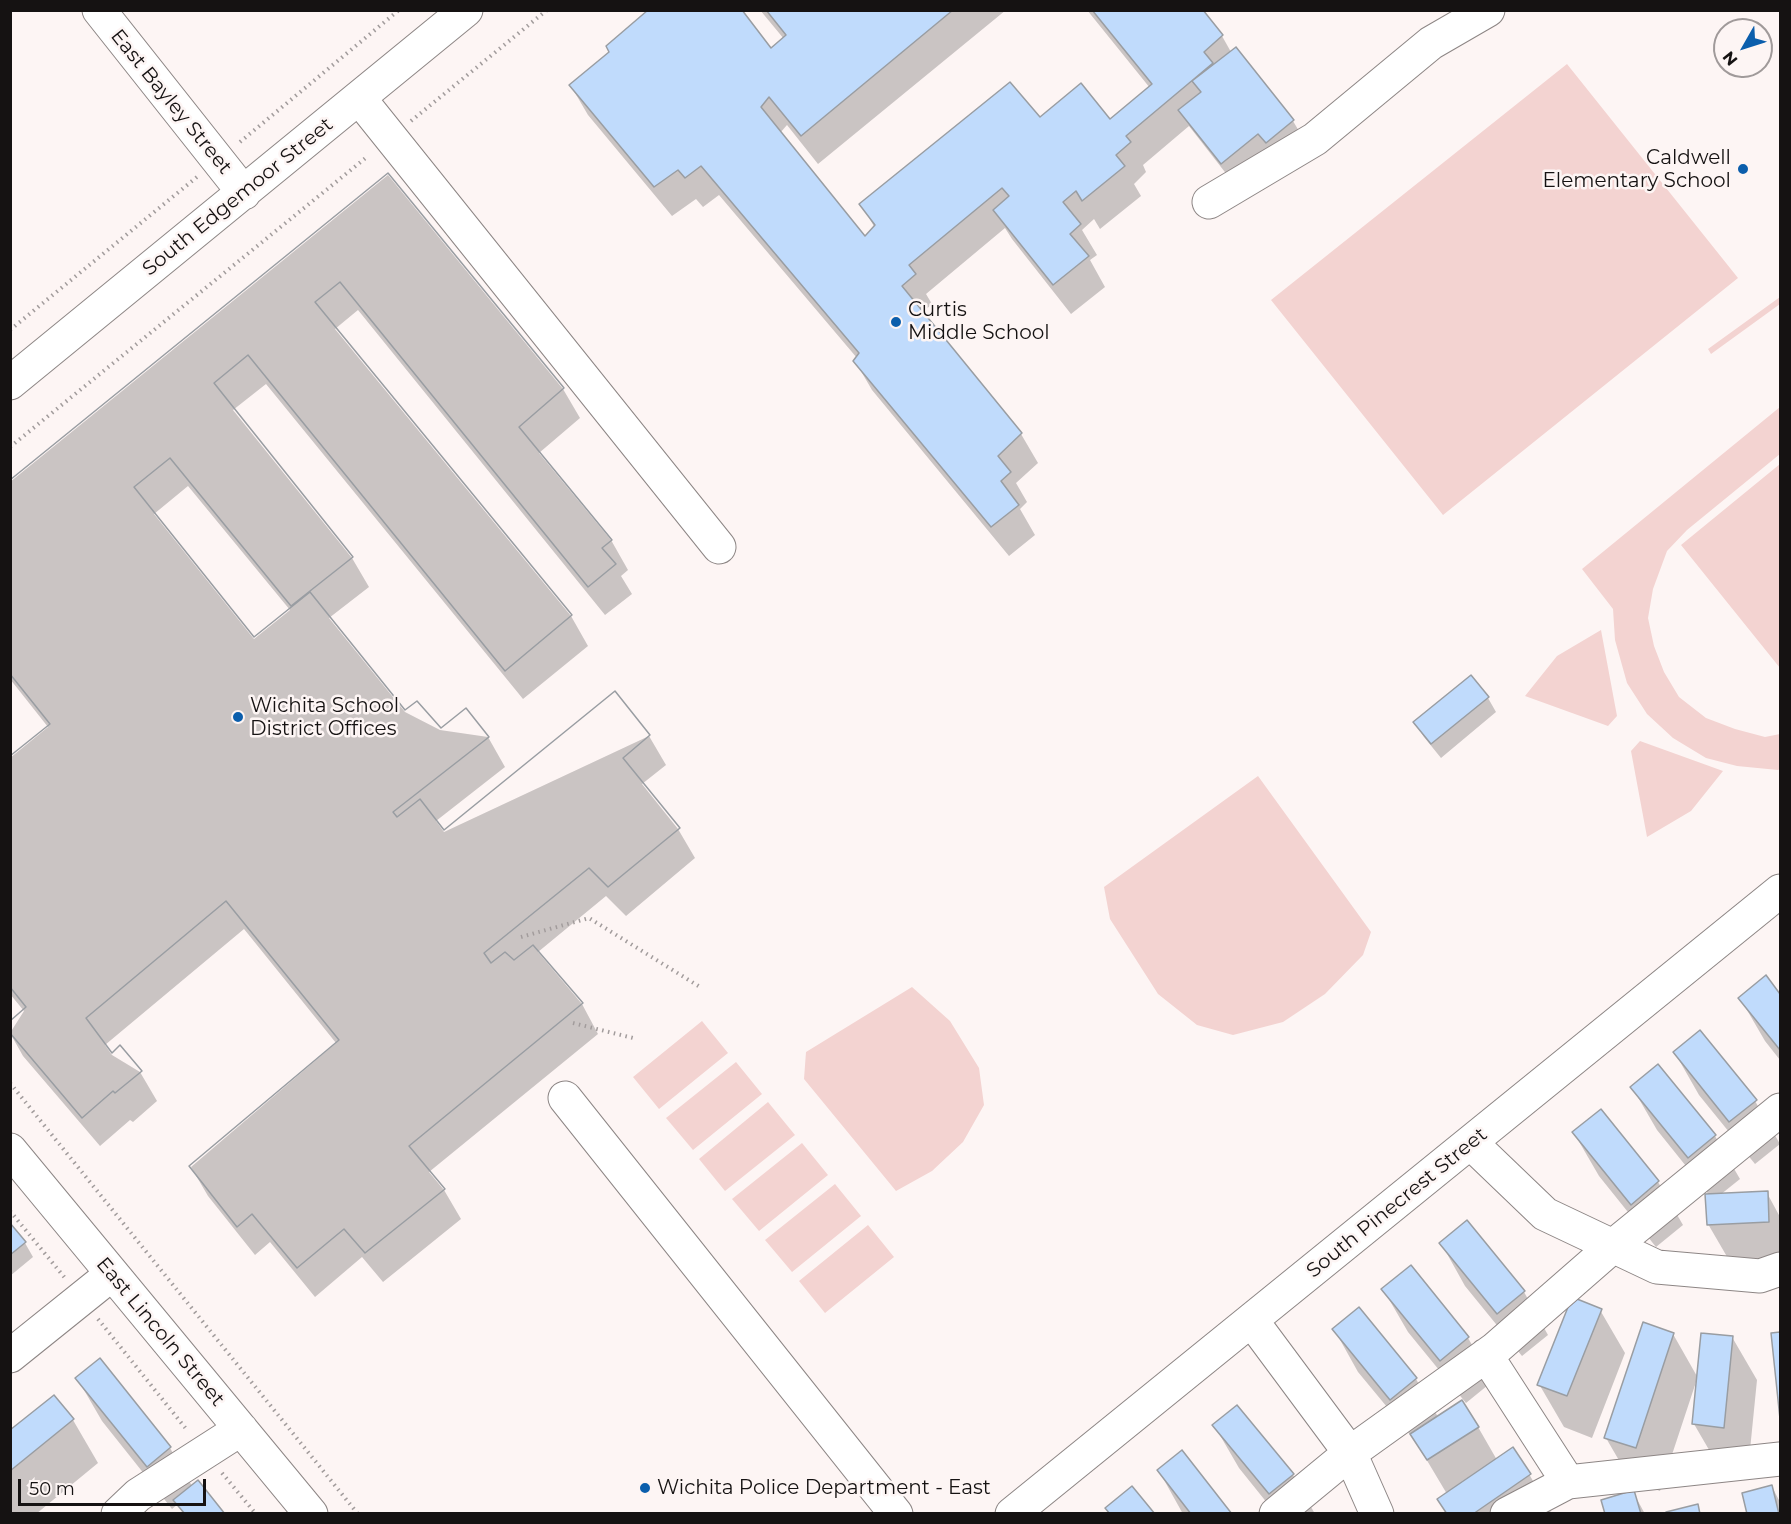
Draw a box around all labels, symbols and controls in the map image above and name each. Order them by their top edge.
north arrow [1713,18,1773,78]
street label: East Bayley Street [105,25,237,179]
text: N [1719,47,1742,69]
street label: South Edgemoor Street [138,113,338,281]
place label: Caldwell Elementary School [1542,146,1731,193]
marker: Caldwell Elementary School [1736,162,1750,176]
place label: Curtis Middle School [908,298,1050,345]
marker: Curtis Middle School [889,315,903,329]
place label: Wichita School District Offices [250,694,399,741]
marker: Wichita School District Offices [231,710,245,724]
street label: South Pinecrest Street [1302,1123,1492,1283]
street label: East Lincoln Street [91,1253,229,1411]
scale bar [21,1467,208,1505]
place label: Wichita Police Department - East [657,1476,991,1500]
text: 50 m [29,1478,75,1500]
marker: Wichita Police Department - East [638,1481,652,1495]

